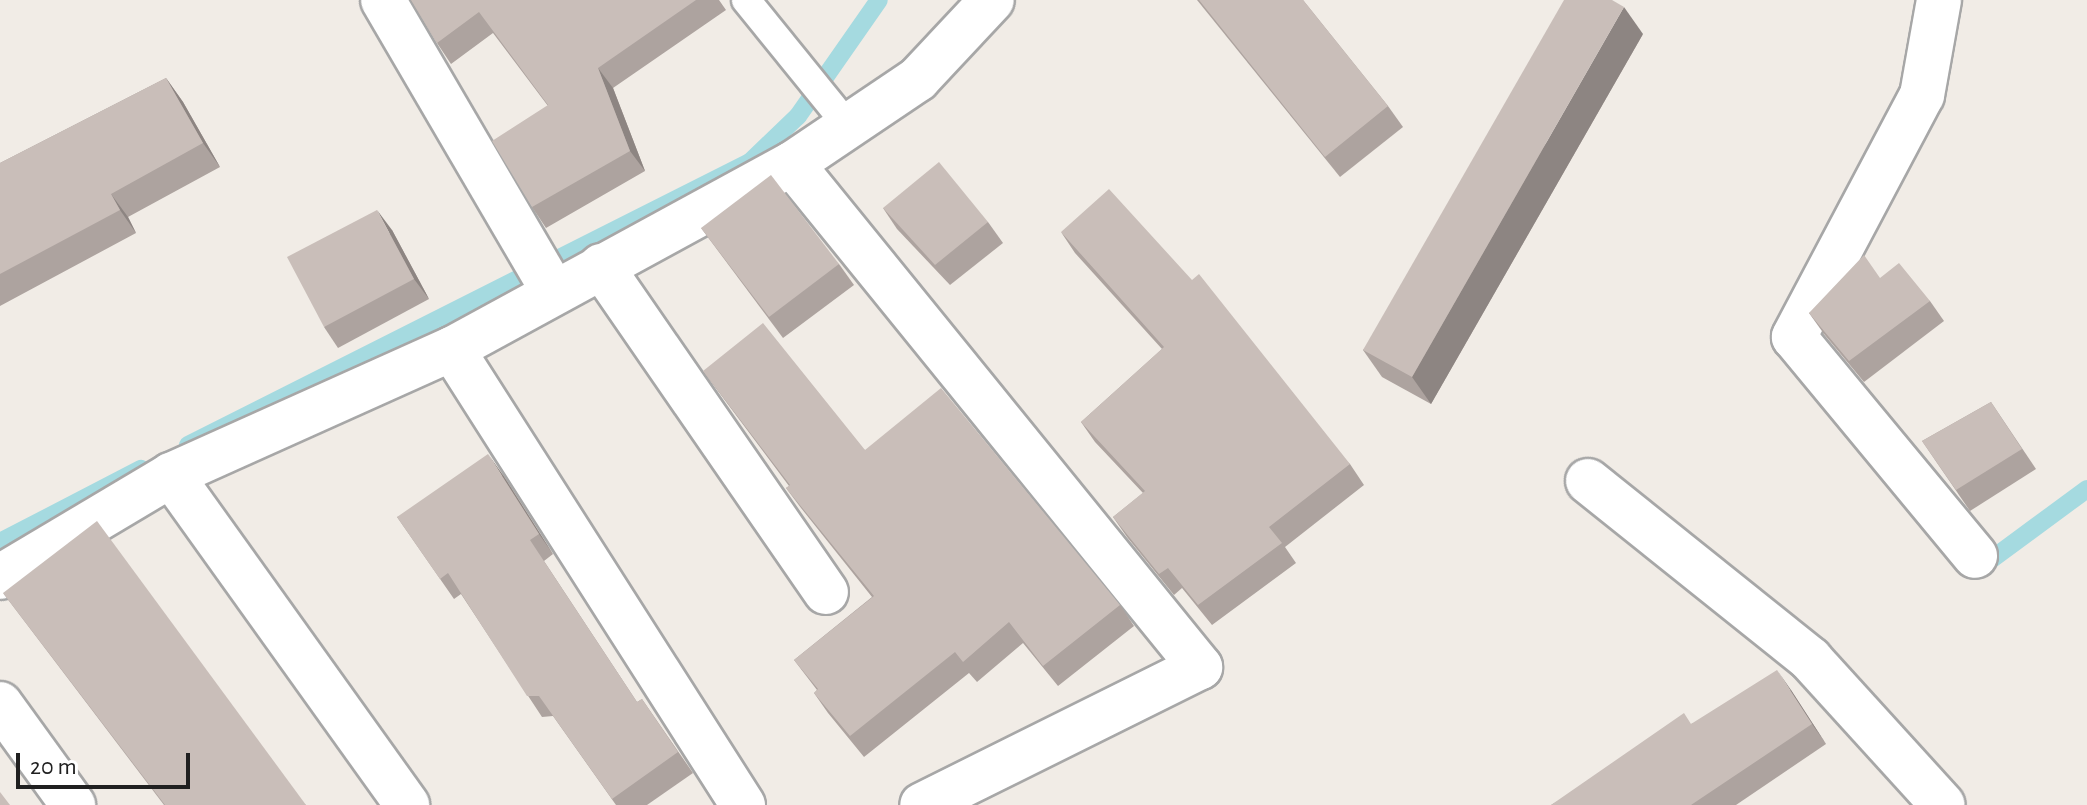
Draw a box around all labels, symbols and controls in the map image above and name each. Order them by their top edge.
scale bar [20,737,194,787]
text: 20 m [30,755,77,779]

